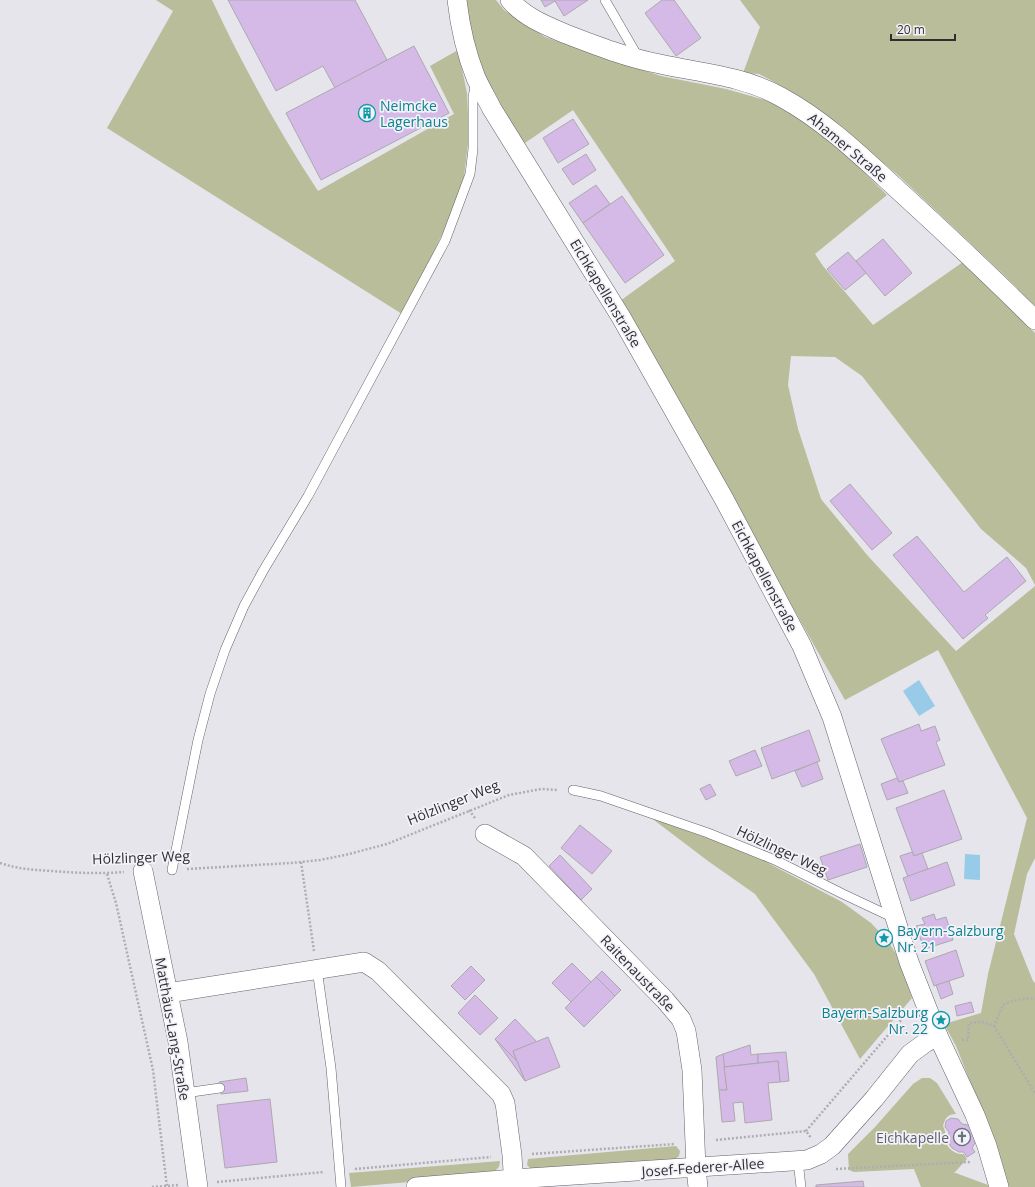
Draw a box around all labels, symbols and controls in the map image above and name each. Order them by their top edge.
scale bar [891,16,955,42]
text: 20 m [897,21,925,38]
place label: Neimcke Lagerhaus [380,96,448,131]
building icon: Neimcke Lagerhaus [357,103,377,123]
street label: Ahamer Straße [804,108,892,186]
street label: Eichkapellenstraße [566,235,646,351]
street label: Eichkapellenstraße [728,517,802,635]
street label: Hölzlinger Weg [404,775,502,829]
street label: Hölzlinger Weg [734,821,831,879]
street label: Hölzlinger Weg [92,846,191,868]
place label: Bayern-Salzburg Nr. 21 [897,921,1004,956]
place icon: Bayern-Salzburg Nr. 21 [874,928,894,948]
street label: Raitenaustraße [597,931,679,1015]
street label: Matthäus-Lang-Straße [151,956,195,1102]
place label: Bayern-Salzburg Nr. 22 [821,1003,928,1038]
place icon: Bayern-Salzburg Nr. 22 [931,1010,951,1030]
church icon: Eichkapelle [952,1127,972,1147]
place label: Eichkapelle [876,1128,949,1147]
street label: Josef-Federer-Allee [639,1153,765,1181]

